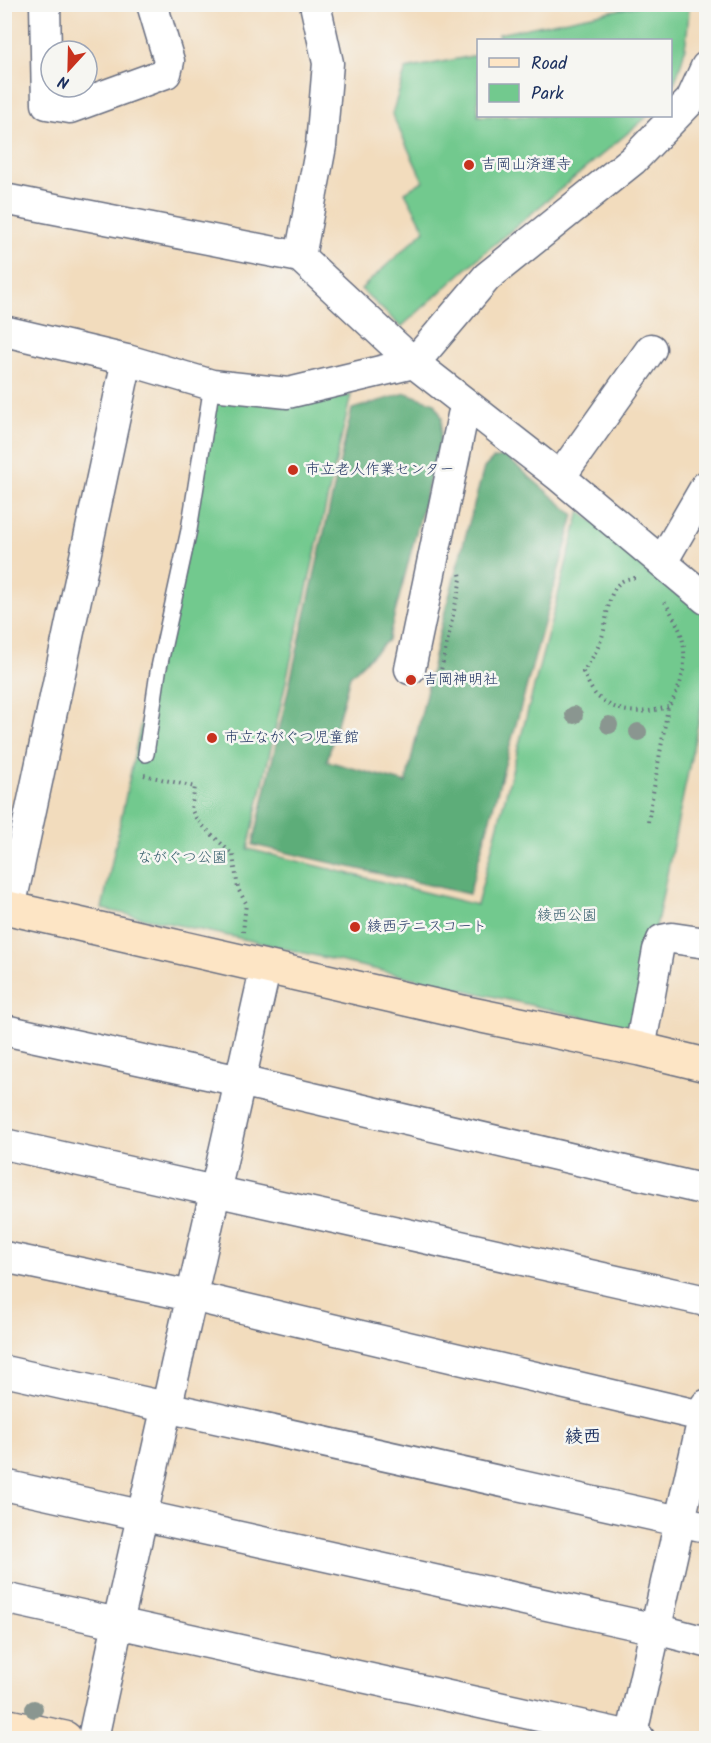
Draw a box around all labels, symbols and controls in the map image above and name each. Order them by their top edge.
north arrow [39,39,99,99]
legend [477,39,672,117]
text: Road [531,50,568,79]
text: N [55,68,73,95]
text: Park [531,80,564,109]
place label: 吉岡山済運寺 [481,153,571,177]
marker: 吉岡山済運寺 [462,158,476,172]
place label: 市立老人作業センター [305,458,454,482]
marker: 市立老人作業センター [286,463,300,477]
place label: 吉岡神明社 [423,668,498,692]
marker: 吉岡神明社 [404,673,418,687]
place label: 市立ながぐつ児童館 [224,726,359,750]
marker: 市立ながぐつ児童館 [205,731,219,745]
park label: ながぐつ公園 [137,846,227,870]
park label: 綾西公園 [537,904,597,928]
place label: 綾西テニスコート [367,915,487,939]
marker: 綾西テニスコート [348,920,362,934]
district label: 綾西 [565,1423,601,1452]

